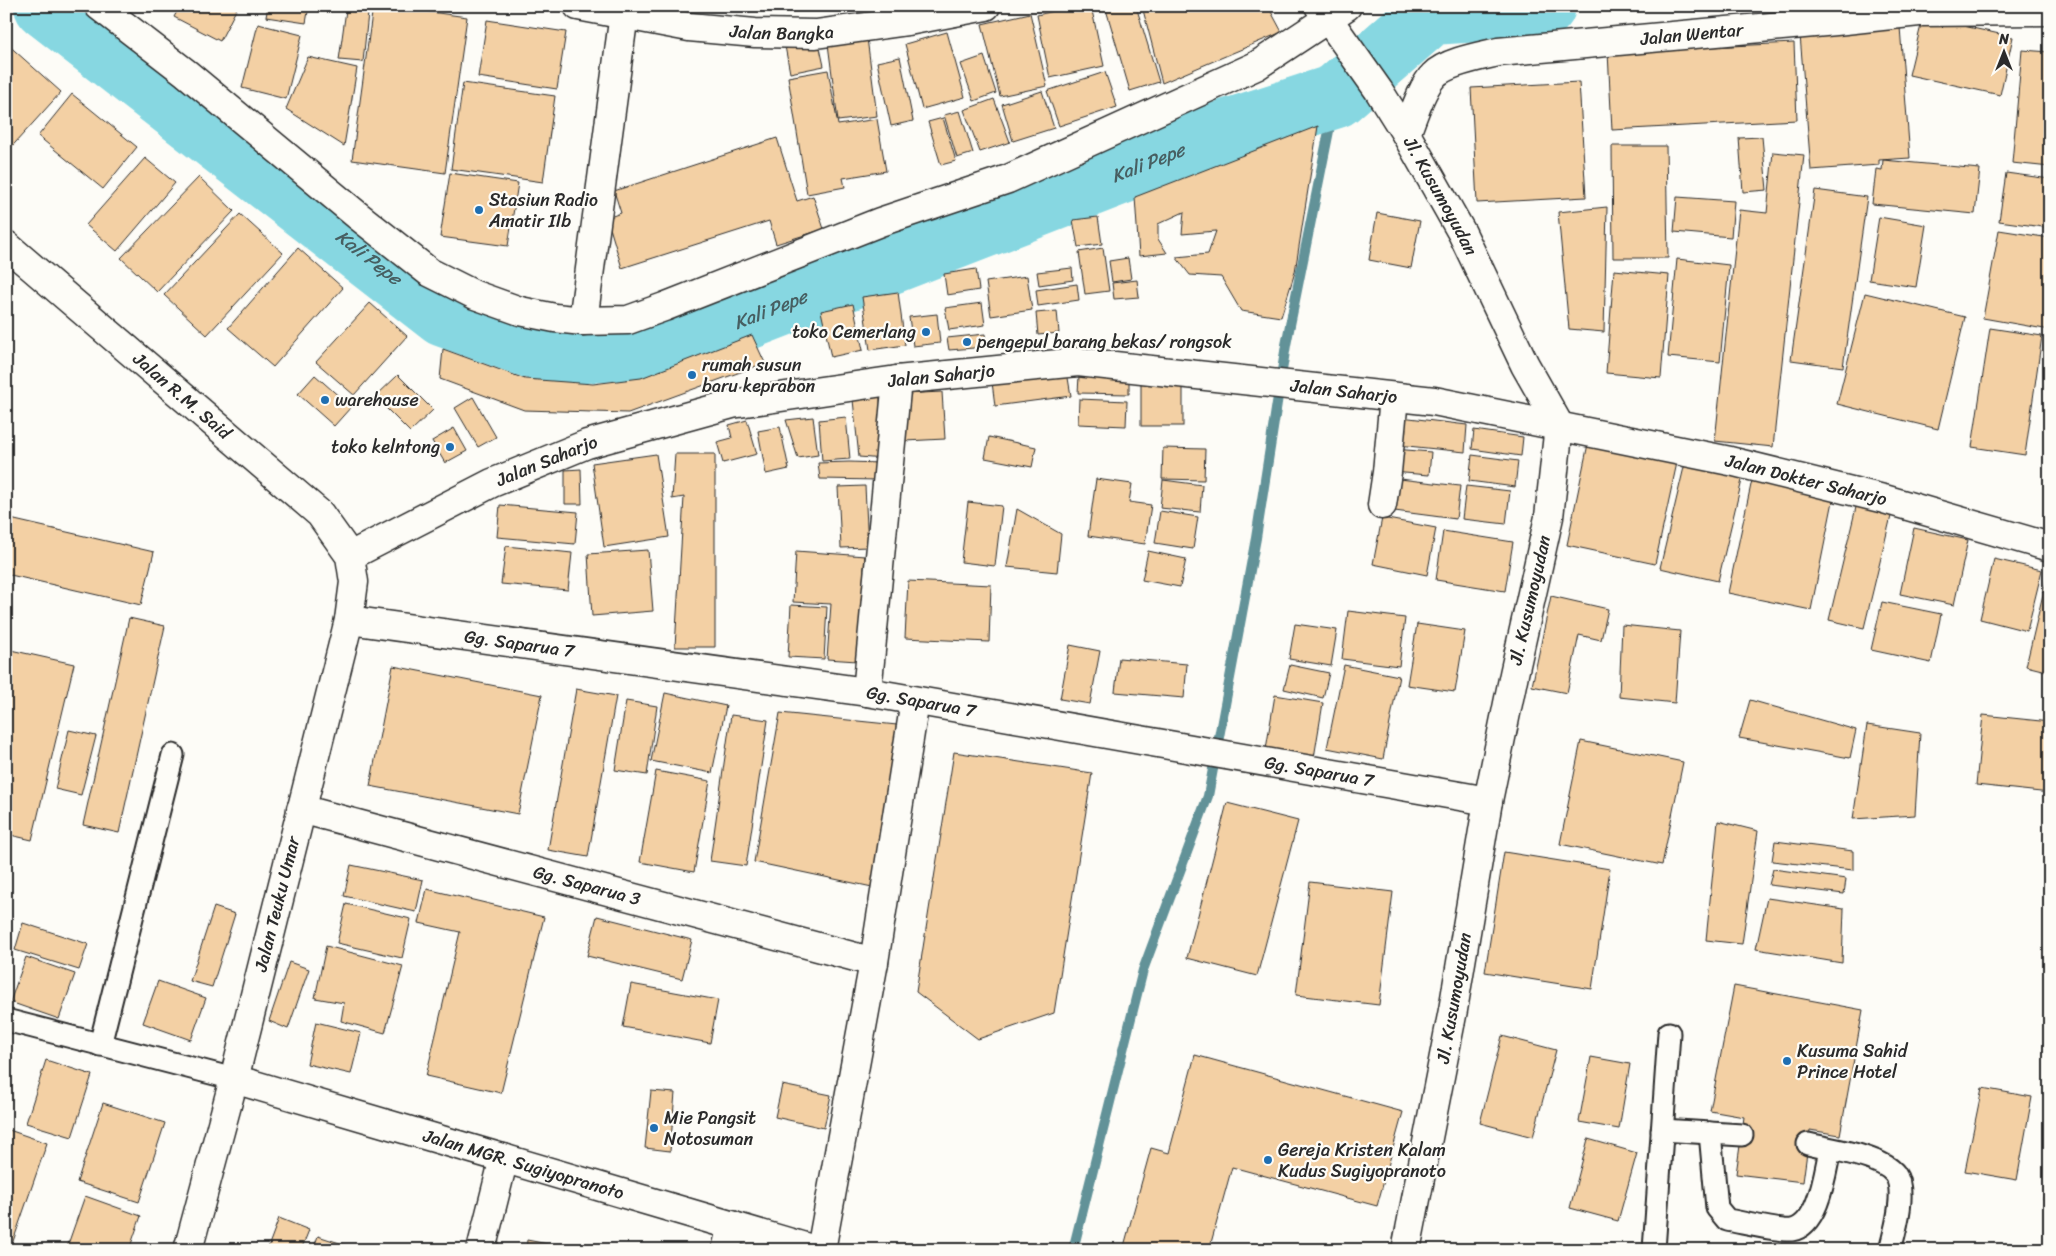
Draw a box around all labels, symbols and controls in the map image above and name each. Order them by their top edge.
street label: Jalan Wentar [1638,13,1746,55]
street label: Jalan Bangka [727,15,836,50]
text: N [1998,27,2009,52]
north arrow [1978,28,2028,78]
street label: Jl. Kusumoyudan [1394,130,1487,261]
water label: Kali Pepe [1106,133,1192,192]
place label: Stasiun Radio Amatir IIb [488,184,598,237]
marker: Stasiun Radio Amatir IIb [473,204,485,216]
water label: Kali Pepe [328,221,411,295]
water label: Kali Pepe [729,279,814,339]
place label: toko Cemerlang [792,316,916,348]
marker: toko Cemerlang [920,326,932,338]
place label: pengepul barang bekas/ rongsok [976,326,1232,358]
marker: pengepul barang bekas/ rongsok [961,336,973,348]
street label: Jalan R.M. Said [125,343,240,449]
place label: rumah susun baru keprabon [702,349,816,402]
street label: Jalan Saharjo [885,354,996,397]
marker: rumah susun baru keprabon [686,369,698,381]
street label: Jalan Saharjo [1288,369,1399,413]
place label: warehouse [335,384,419,416]
marker: warehouse [319,394,331,406]
street label: Jalan Saharjo [490,426,601,496]
place label: toko kelntong [331,431,440,463]
marker: toko kelntong [444,441,456,453]
street label: Jalan Dokter Saharjo [1721,444,1890,515]
street label: Jl. Kusumoyudan [1499,532,1561,669]
street label: Gg. Saparua 7 [462,620,578,667]
street label: Gg. Saparua 7 [864,676,980,727]
street label: Gg. Saparua 7 [1262,746,1378,797]
street label: Jalan Teuku Umar [244,831,310,976]
street label: Gg. Saparua 3 [530,856,644,915]
street label: Jl. Kusumoyudan [1427,930,1481,1067]
place label: Kusuma Sahid Prince Hotel [1797,1035,1909,1088]
marker: Kusuma Sahid Prince Hotel [1781,1055,1793,1067]
place label: Mie Pangsit Notosuman [664,1102,756,1155]
street label: Jalan MGR. Sugiyopranoto [418,1119,628,1209]
marker: Mie Pangsit Notosuman [648,1122,660,1134]
place label: Gereja Kristen Kalam Kudus Sugiyopranoto [1278,1134,1446,1187]
marker: Gereja Kristen Kalam Kudus Sugiyopranoto [1262,1154,1274,1166]

